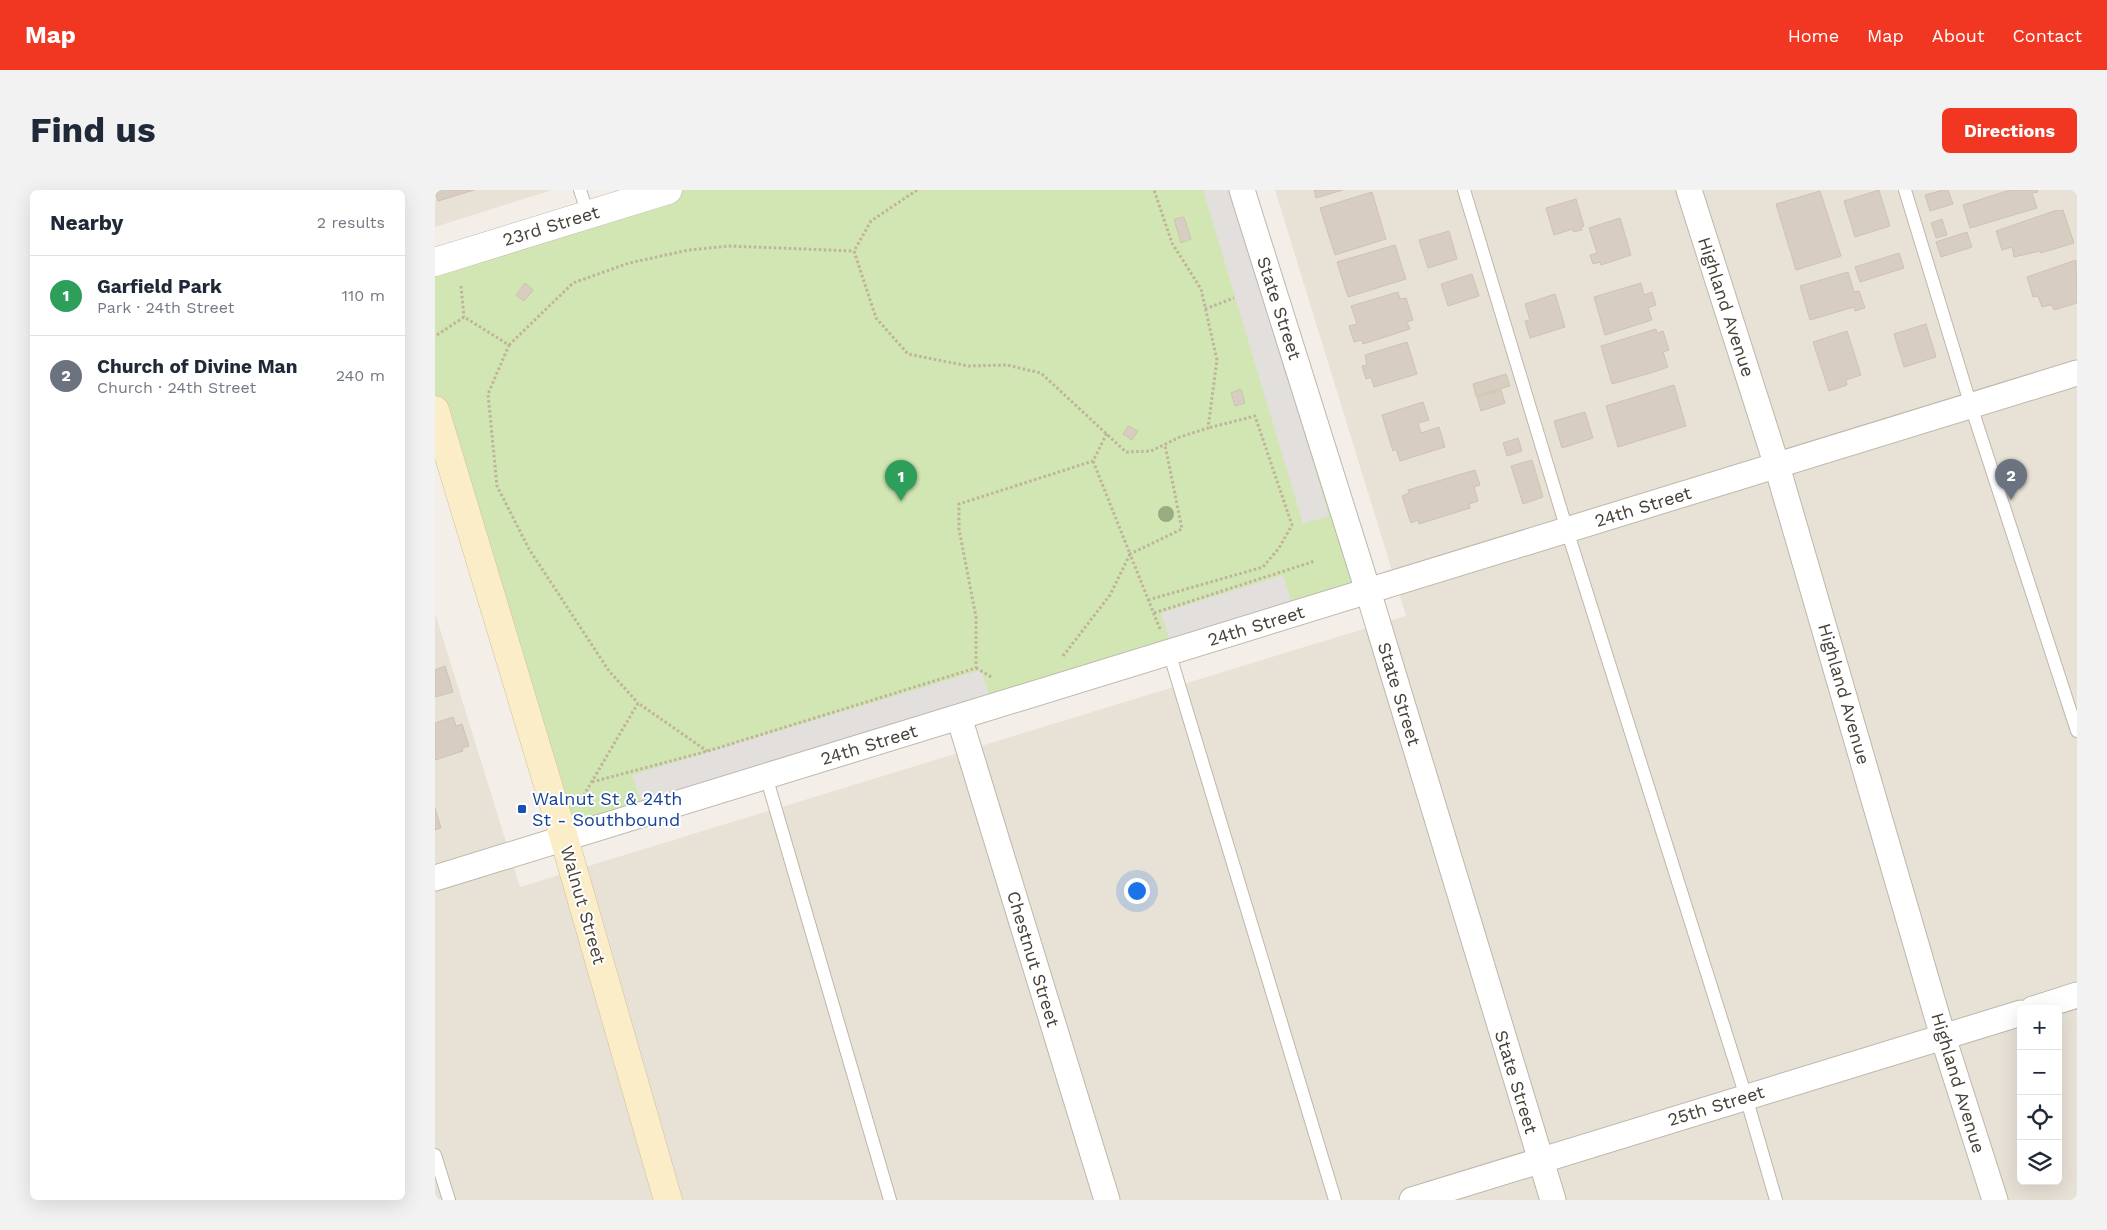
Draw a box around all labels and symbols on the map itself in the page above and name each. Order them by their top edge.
street label: 23rd Street [500,201,602,250]
street label: Highland Avenue [1694,234,1759,379]
street label: State Street [1253,254,1306,362]
pin: 2 [1995,459,2027,500]
pin: 1 [885,460,917,501]
street label: 24th Street [1592,482,1694,531]
street label: 24th Street [1205,601,1307,650]
street label: Highland Avenue [1814,621,1875,767]
street label: State Street [1374,640,1425,749]
street label: 24th Street [818,720,920,769]
place label: Walnut St & 24th St - Southbound [532,788,682,830]
marker: Walnut St & 24th St - Southbound [516,803,528,815]
street label: Walnut Street [557,843,611,967]
your location [1124,878,1150,904]
street label: Chestnut Street [1003,888,1064,1030]
street label: Highland Avenue [1927,1010,1990,1156]
street label: State Street [1491,1028,1542,1137]
street label: 25th Street [1665,1081,1767,1130]

